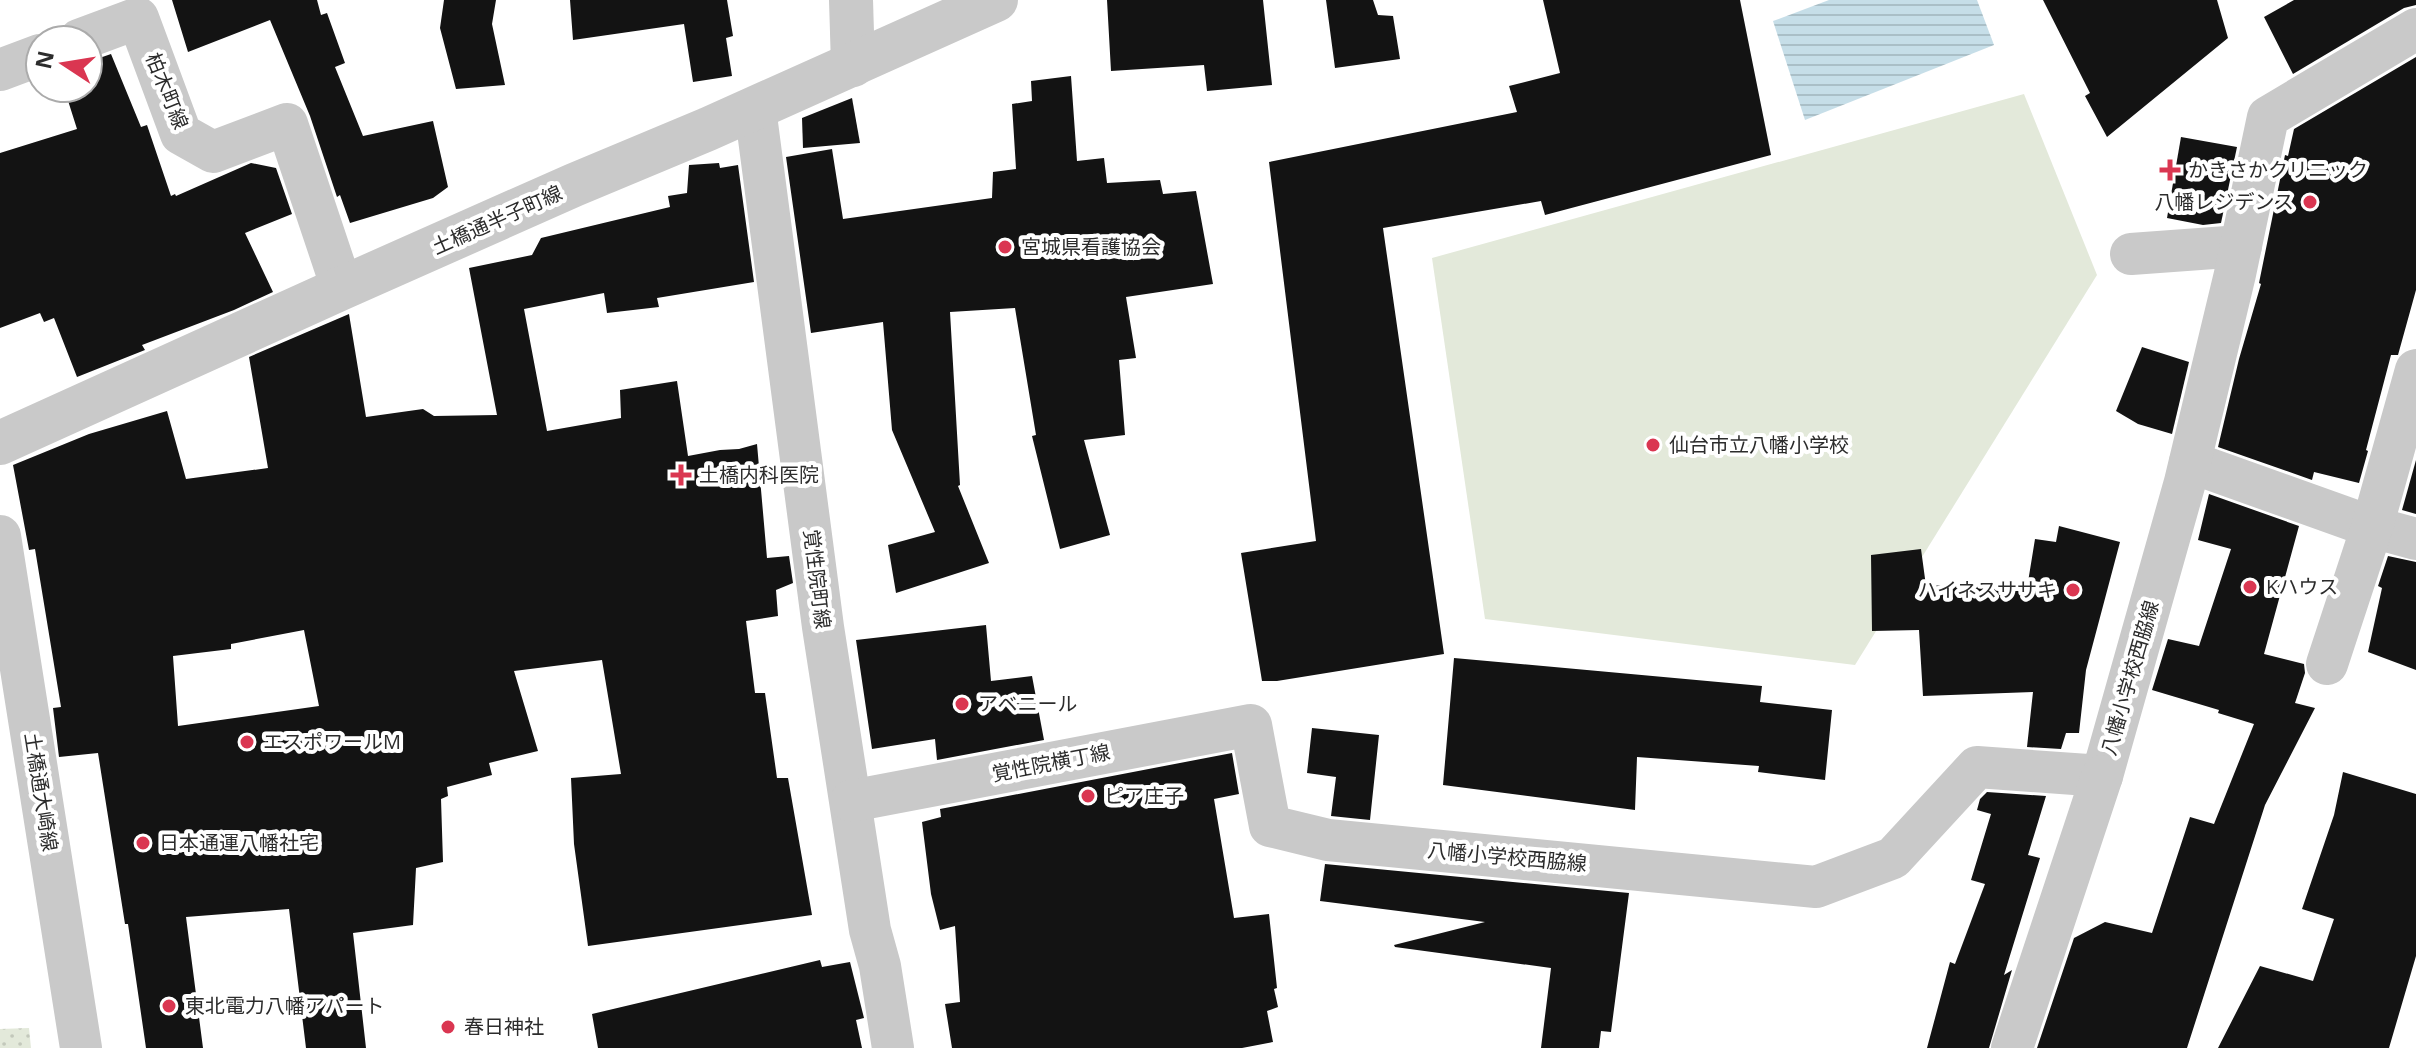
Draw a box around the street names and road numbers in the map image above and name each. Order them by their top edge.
street label: 柏木町線 [140,49,195,133]
street label: 土橋通半子町線 [427,179,566,260]
street label: 覚性院町線 [798,528,837,630]
street label: 八幡小学校西脇線 [2094,597,2165,758]
street label: 土橋通大崎線 [19,731,64,853]
street label: 覚性院横丁線 [989,738,1112,787]
street label: 八幡小学校西脇線 [1426,836,1588,877]

